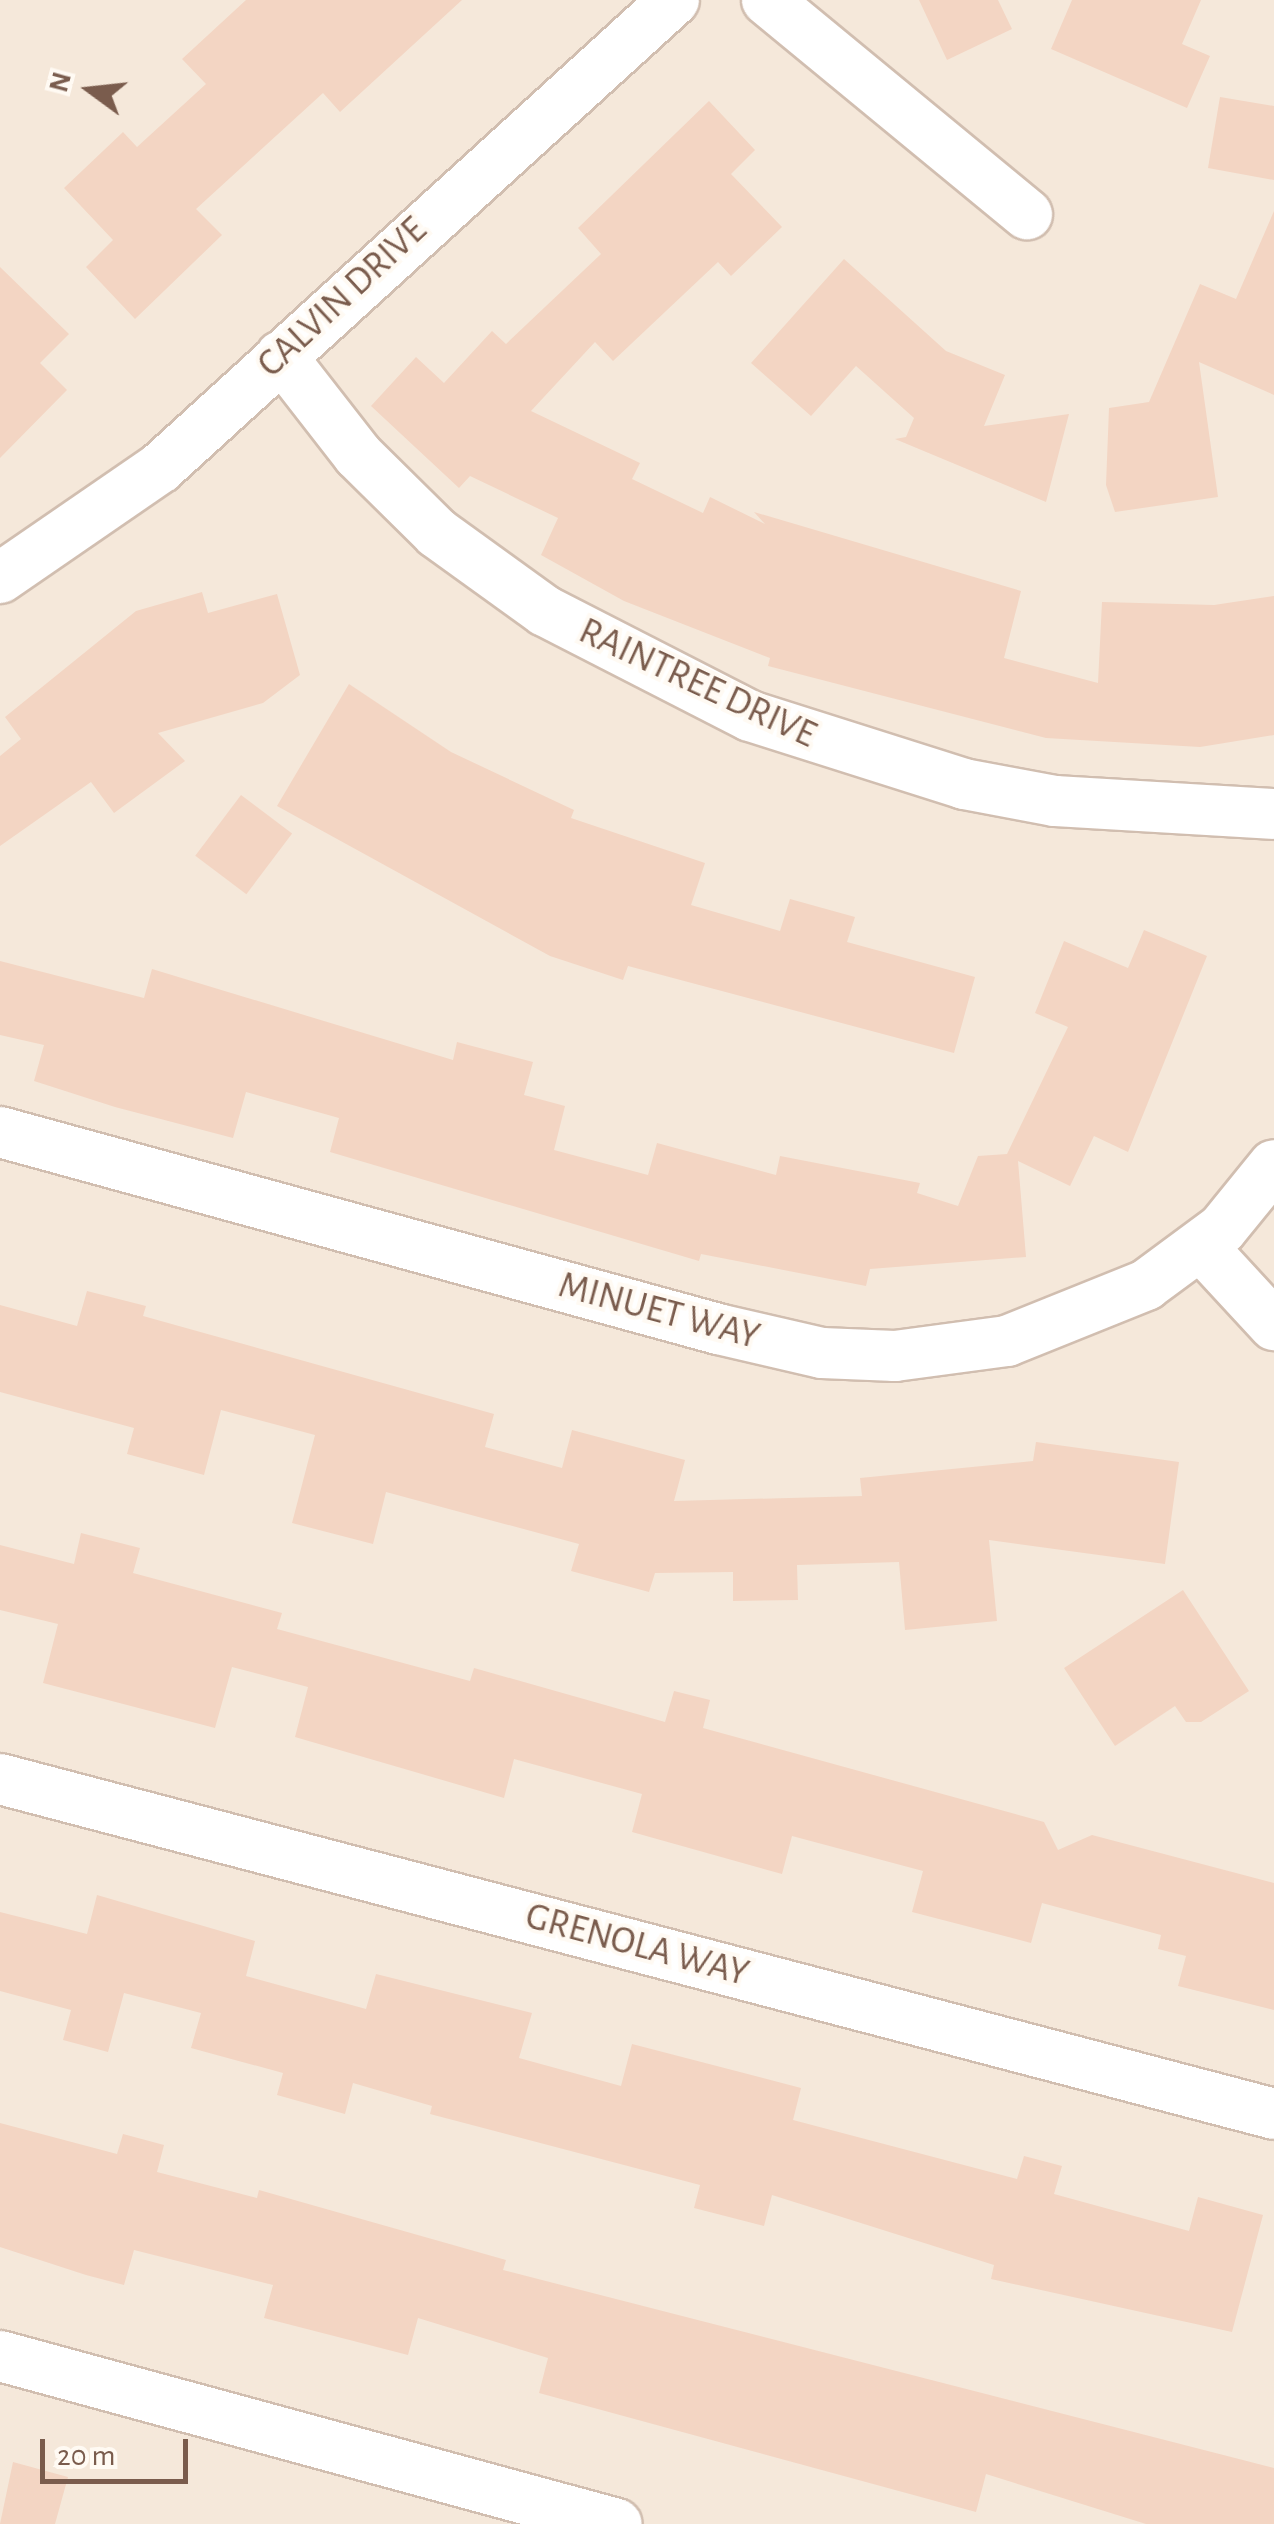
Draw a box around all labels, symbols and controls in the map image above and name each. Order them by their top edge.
north arrow [40,40,140,140]
text: N [45,69,77,95]
street label: CALVIN DRIVE [249,208,437,388]
street label: RAINTREE DRIVE [571,609,823,759]
street label: MINUET WAY [553,1263,765,1361]
street label: GRENOLA WAY [521,1894,753,1998]
scale bar [45,2419,192,2481]
text: 20 m [57,2441,115,2471]

